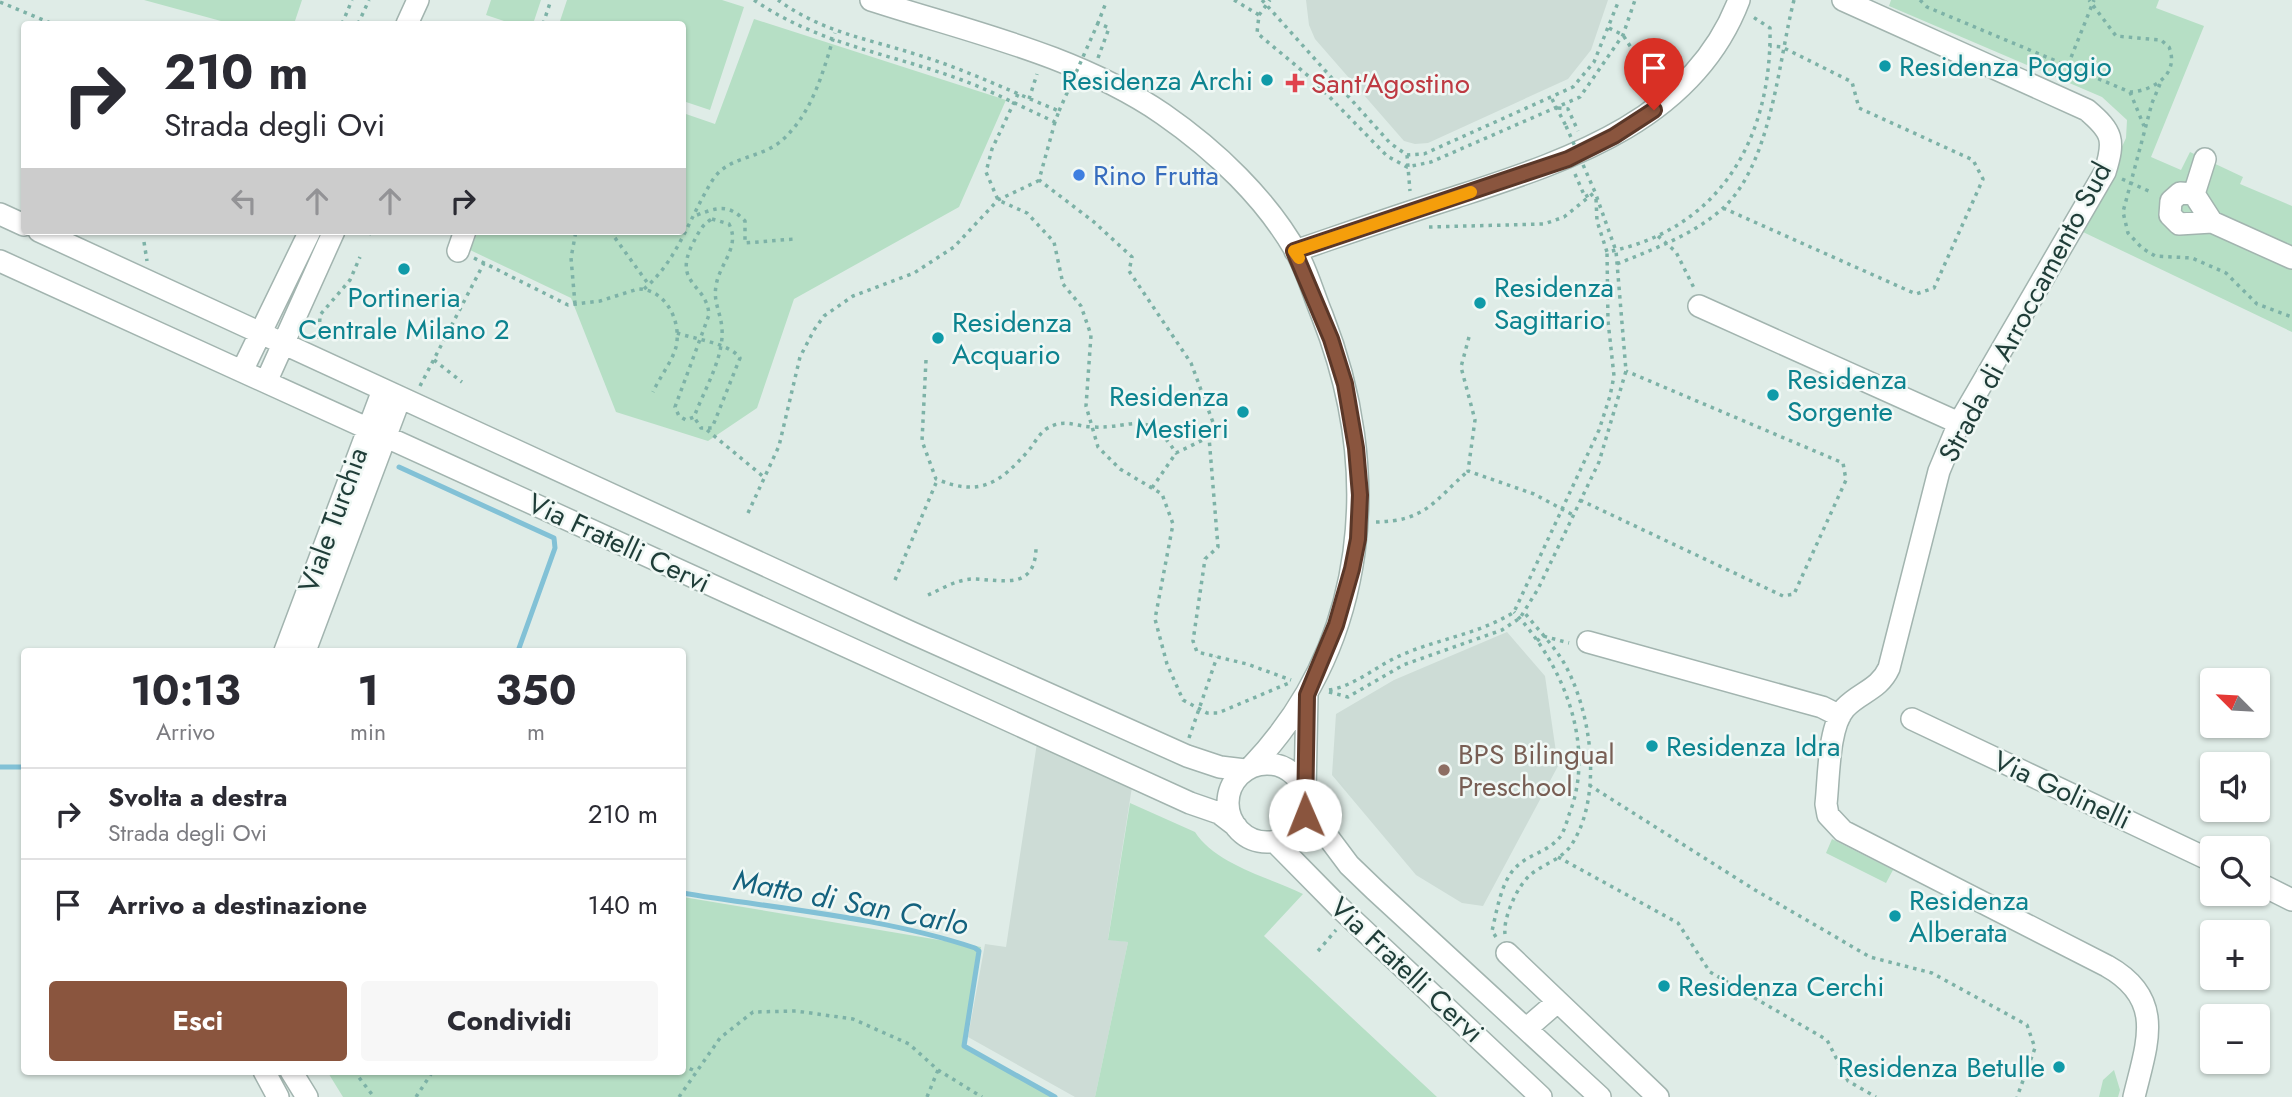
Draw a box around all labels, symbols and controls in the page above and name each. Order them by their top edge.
text: 210 m [164,37,308,107]
pin [1624,38,1684,110]
place label: Residenza Poggio [1899,46,2112,87]
icon: right [49,49,140,140]
icon: arrive [1635,49,1673,87]
marker: Residenza Poggio [1877,58,1893,74]
place label: Residenza Archi [1061,60,1253,101]
place label: Sant'Agostino [1311,63,1470,104]
marker: Residenza Archi [1259,72,1275,88]
marker: Sant'Agostino [1285,73,1305,93]
text: Strada degli Ovi [164,102,385,148]
place label: Rino Frutta [1093,155,1219,196]
street label: Strada di Arroccamento Sud [1928,155,2122,469]
marker: Rino Frutta [1071,167,1087,183]
icon: left [225,182,263,220]
icon: ahead [298,182,336,220]
icon: ahead [371,182,409,220]
icon: right [444,182,482,220]
marker: Portineria Centrale Milano 2 [396,261,412,277]
place label: Residenza Sagittario [1494,267,1614,340]
place label: Portineria Centrale Milano 2 [298,277,510,350]
marker: Residenza Sagittario [1472,295,1488,311]
place label: Residenza Acquario [952,302,1072,375]
marker: Residenza Acquario [930,330,946,346]
place label: Residenza Sorgente [1787,359,1907,432]
place label: Residenza Mestieri [1109,376,1229,449]
marker: Residenza Sorgente [1765,387,1781,403]
marker: Residenza Mestieri [1235,404,1251,420]
street label: Viale Turchia [288,442,378,598]
street label: Via Fratelli Cervi [521,483,717,603]
text: 10:13 [130,660,241,721]
text: 1 [357,660,379,721]
text: 350 [496,660,577,721]
north arrow [2200,668,2270,738]
map controls [2200,668,2270,1074]
text: Arrivo [156,715,215,749]
text: min [350,715,386,749]
text: m [527,715,545,749]
place label: Residenza Idra [1666,726,1840,767]
place label: BPS Bilingual Preschool [1458,734,1615,807]
marker: Residenza Idra [1644,738,1660,754]
street label: Via Golinelli [1986,740,2138,840]
button: sound [2200,752,2270,822]
marker: BPS Bilingual Preschool [1436,762,1452,778]
text: Svolta a destra [108,778,288,816]
position arrow [1268,778,1342,852]
icon: right [49,795,87,833]
text: 210 m [588,795,658,833]
text: Strada degli Ovi [108,816,267,850]
button: search [2200,836,2270,906]
water label: Matto di San Carlo [730,858,972,946]
place label: Residenza Alberata [1909,880,2029,953]
icon: arrive [49,886,87,924]
text: Arrivo a destinazione [108,886,367,924]
text: 140 m [587,886,658,924]
street label: Via Fratelli Cervi [1321,888,1493,1052]
marker: Residenza Alberata [1887,908,1903,924]
button: + [2200,920,2270,990]
place label: Residenza Cerchi [1678,966,1885,1007]
marker: Residenza Cerchi [1656,978,1672,994]
button: Esci [49,981,347,1061]
button: Condividi [361,981,658,1061]
button: − [2200,1004,2270,1074]
place label: Residenza Betulle [1838,1047,2045,1088]
marker: Residenza Betulle [2051,1059,2067,1075]

